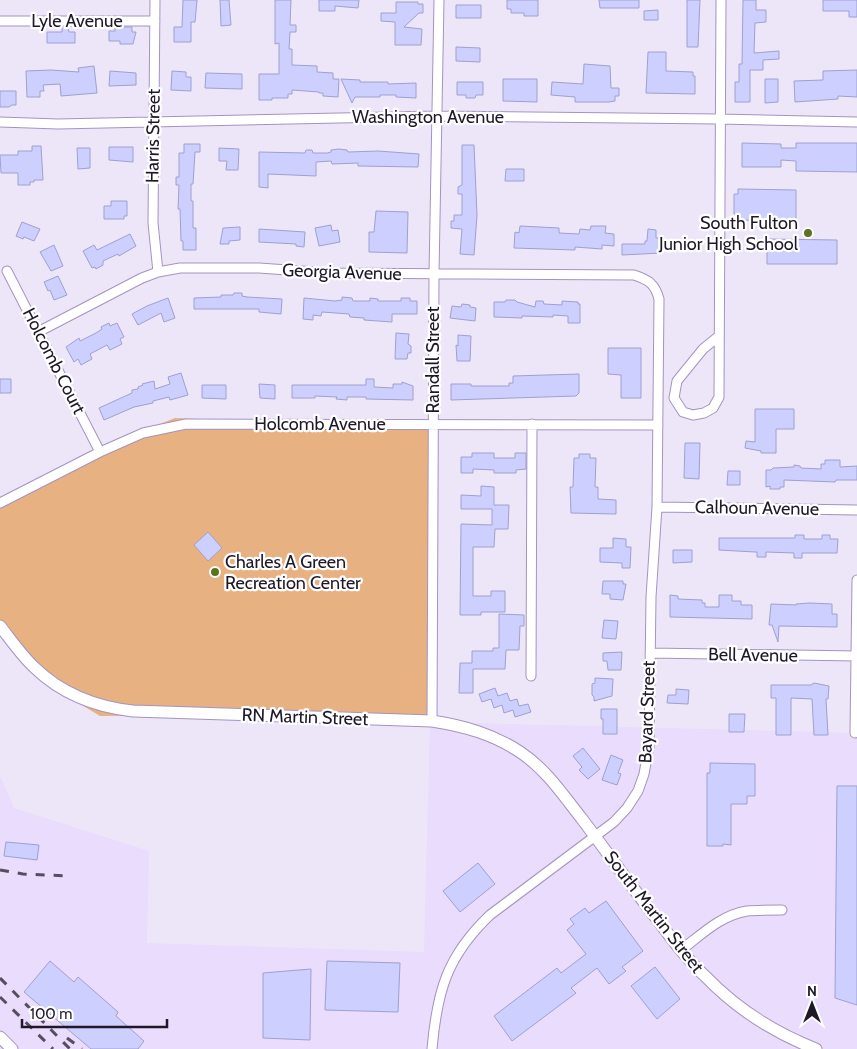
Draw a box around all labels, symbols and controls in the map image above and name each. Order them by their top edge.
street label: Lyle Avenue [31,10,123,32]
street label: Harris Street [141,89,165,183]
street label: Washington Avenue [352,106,504,128]
place label: South Fulton Junior High School [658,212,799,255]
marker: South Fulton Junior High School [802,227,814,239]
street label: Georgia Avenue [282,259,402,285]
street label: Holcomb Court [18,304,90,418]
street label: Randall Street [422,307,444,413]
street label: Holcomb Avenue [254,413,386,435]
street label: Calhoun Avenue [695,496,819,520]
place label: Charles A Green Recreation Center [225,551,361,594]
marker: Charles A Green Recreation Center [209,566,221,578]
street label: Bell Avenue [708,643,798,667]
street label: Bayard Street [634,660,660,764]
street label: RN Martin Street [241,704,369,730]
street label: South Martin Street [600,847,708,977]
north arrow [787,979,837,1029]
text: N [807,982,817,1000]
scale bar [22,996,168,1028]
text: 100 m [30,1005,72,1023]

